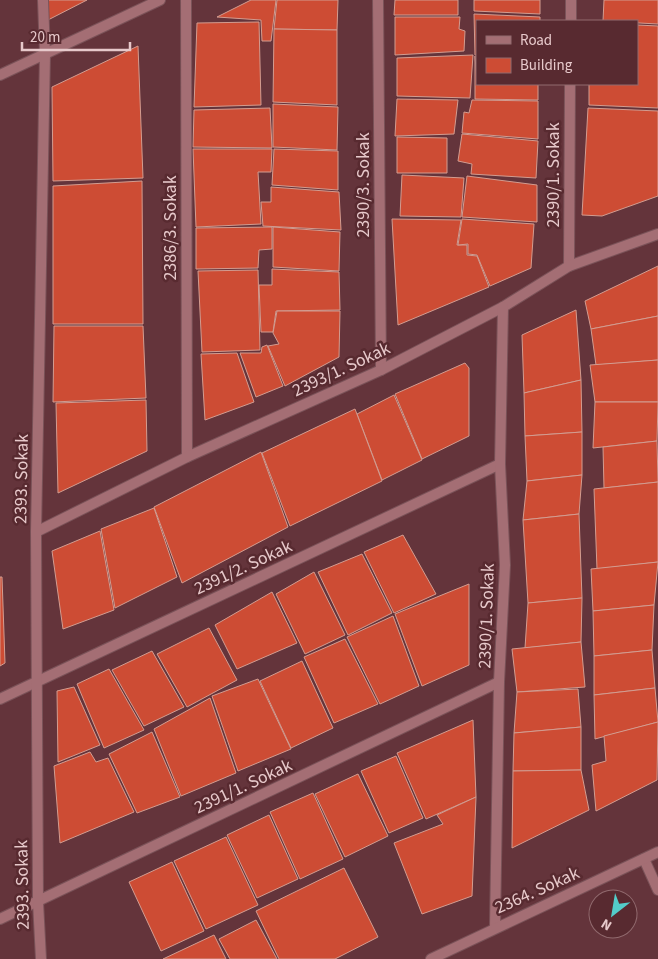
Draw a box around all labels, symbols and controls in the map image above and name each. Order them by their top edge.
scale bar [22,20,130,52]
legend [476,20,638,85]
text: 20 m [30,27,60,48]
text: Road [520,30,552,51]
text: Building [520,55,573,76]
street label: 2390/1. Sokak [541,122,566,228]
street label: 2390/3. Sokak [351,132,376,238]
street label: 2386/3. Sokak [158,175,183,281]
street label: 2393/1. Sokak [288,336,394,403]
street label: 2393. Sokak [8,434,35,524]
street label: 2391/2. Sokak [190,534,296,601]
street label: 2390/1. Sokak [472,563,501,669]
street label: 2391/1. Sokak [190,753,296,820]
street label: 2393. Sokak [9,840,36,930]
street label: 2364. Sokak [491,861,583,920]
north arrow [588,889,638,939]
text: N [598,913,616,935]

